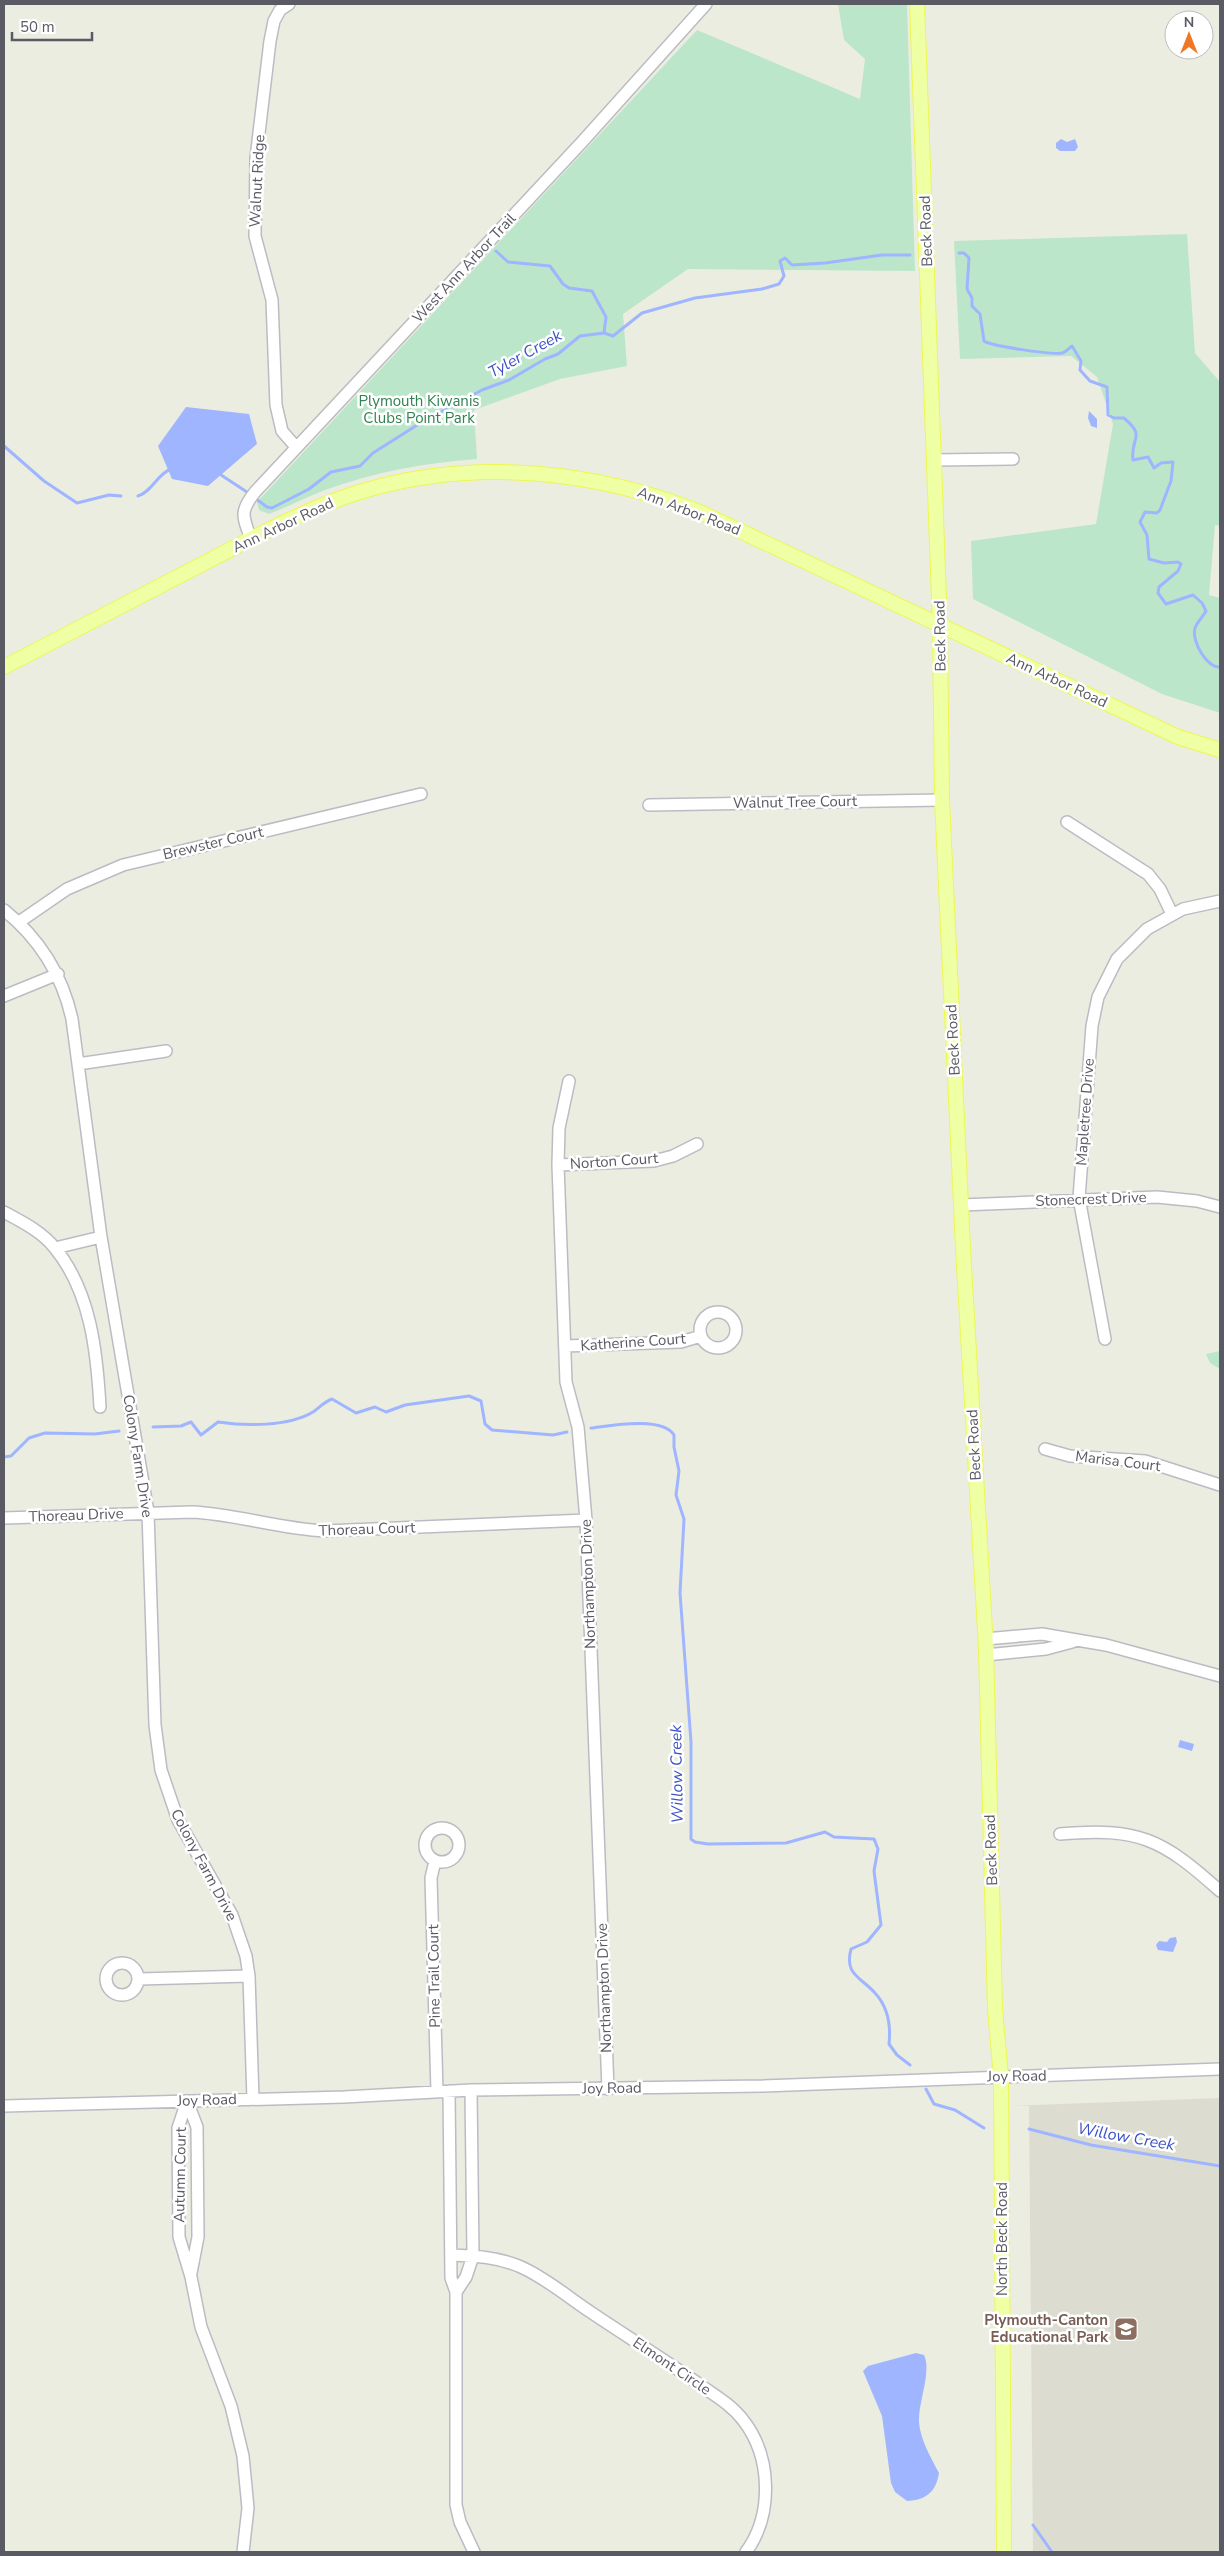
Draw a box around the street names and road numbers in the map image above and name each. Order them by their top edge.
street label: Walnut Ridge [245,134,269,228]
street label: Beck Road [915,195,937,267]
street label: West Ann Arbor Trail [408,208,521,327]
street label: Ann Arbor Road [634,482,744,540]
street label: Ann Arbor Road [229,493,337,557]
street label: Beck Road [929,600,951,672]
street label: Ann Arbor Road [1003,648,1111,712]
street label: Walnut Tree Court [733,791,858,813]
street label: Brewster Court [161,822,266,864]
street label: Beck Road [941,1004,965,1076]
street label: Mapletree Drive [1071,1058,1099,1166]
street label: Norton Court [569,1148,660,1174]
street label: Stonecrest Drive [1035,1187,1147,1211]
street label: Katherine Court [580,1328,687,1356]
street label: Colony Farm Drive [118,1393,158,1519]
street label: Beck Road [962,1409,986,1481]
street label: Marisa Court [1074,1446,1163,1476]
street label: Thoreau Drive [28,1503,124,1527]
street label: Thoreau Court [318,1517,416,1541]
street label: Northampton Drive [576,1519,600,1649]
street label: Colony Farm Drive [166,1806,242,1925]
street label: Beck Road [980,1814,1002,1886]
street label: Pine Trail Court [423,1923,445,2028]
street label: Northampton Drive [592,1923,616,2053]
street label: Joy Road [986,2065,1047,2087]
street label: Joy Road [581,2077,642,2099]
street label: Joy Road [176,2089,237,2111]
street label: Autumn Court [169,2126,191,2223]
street label: North Beck Road [992,2182,1012,2296]
street label: Elmont Circle [629,2333,715,2399]

